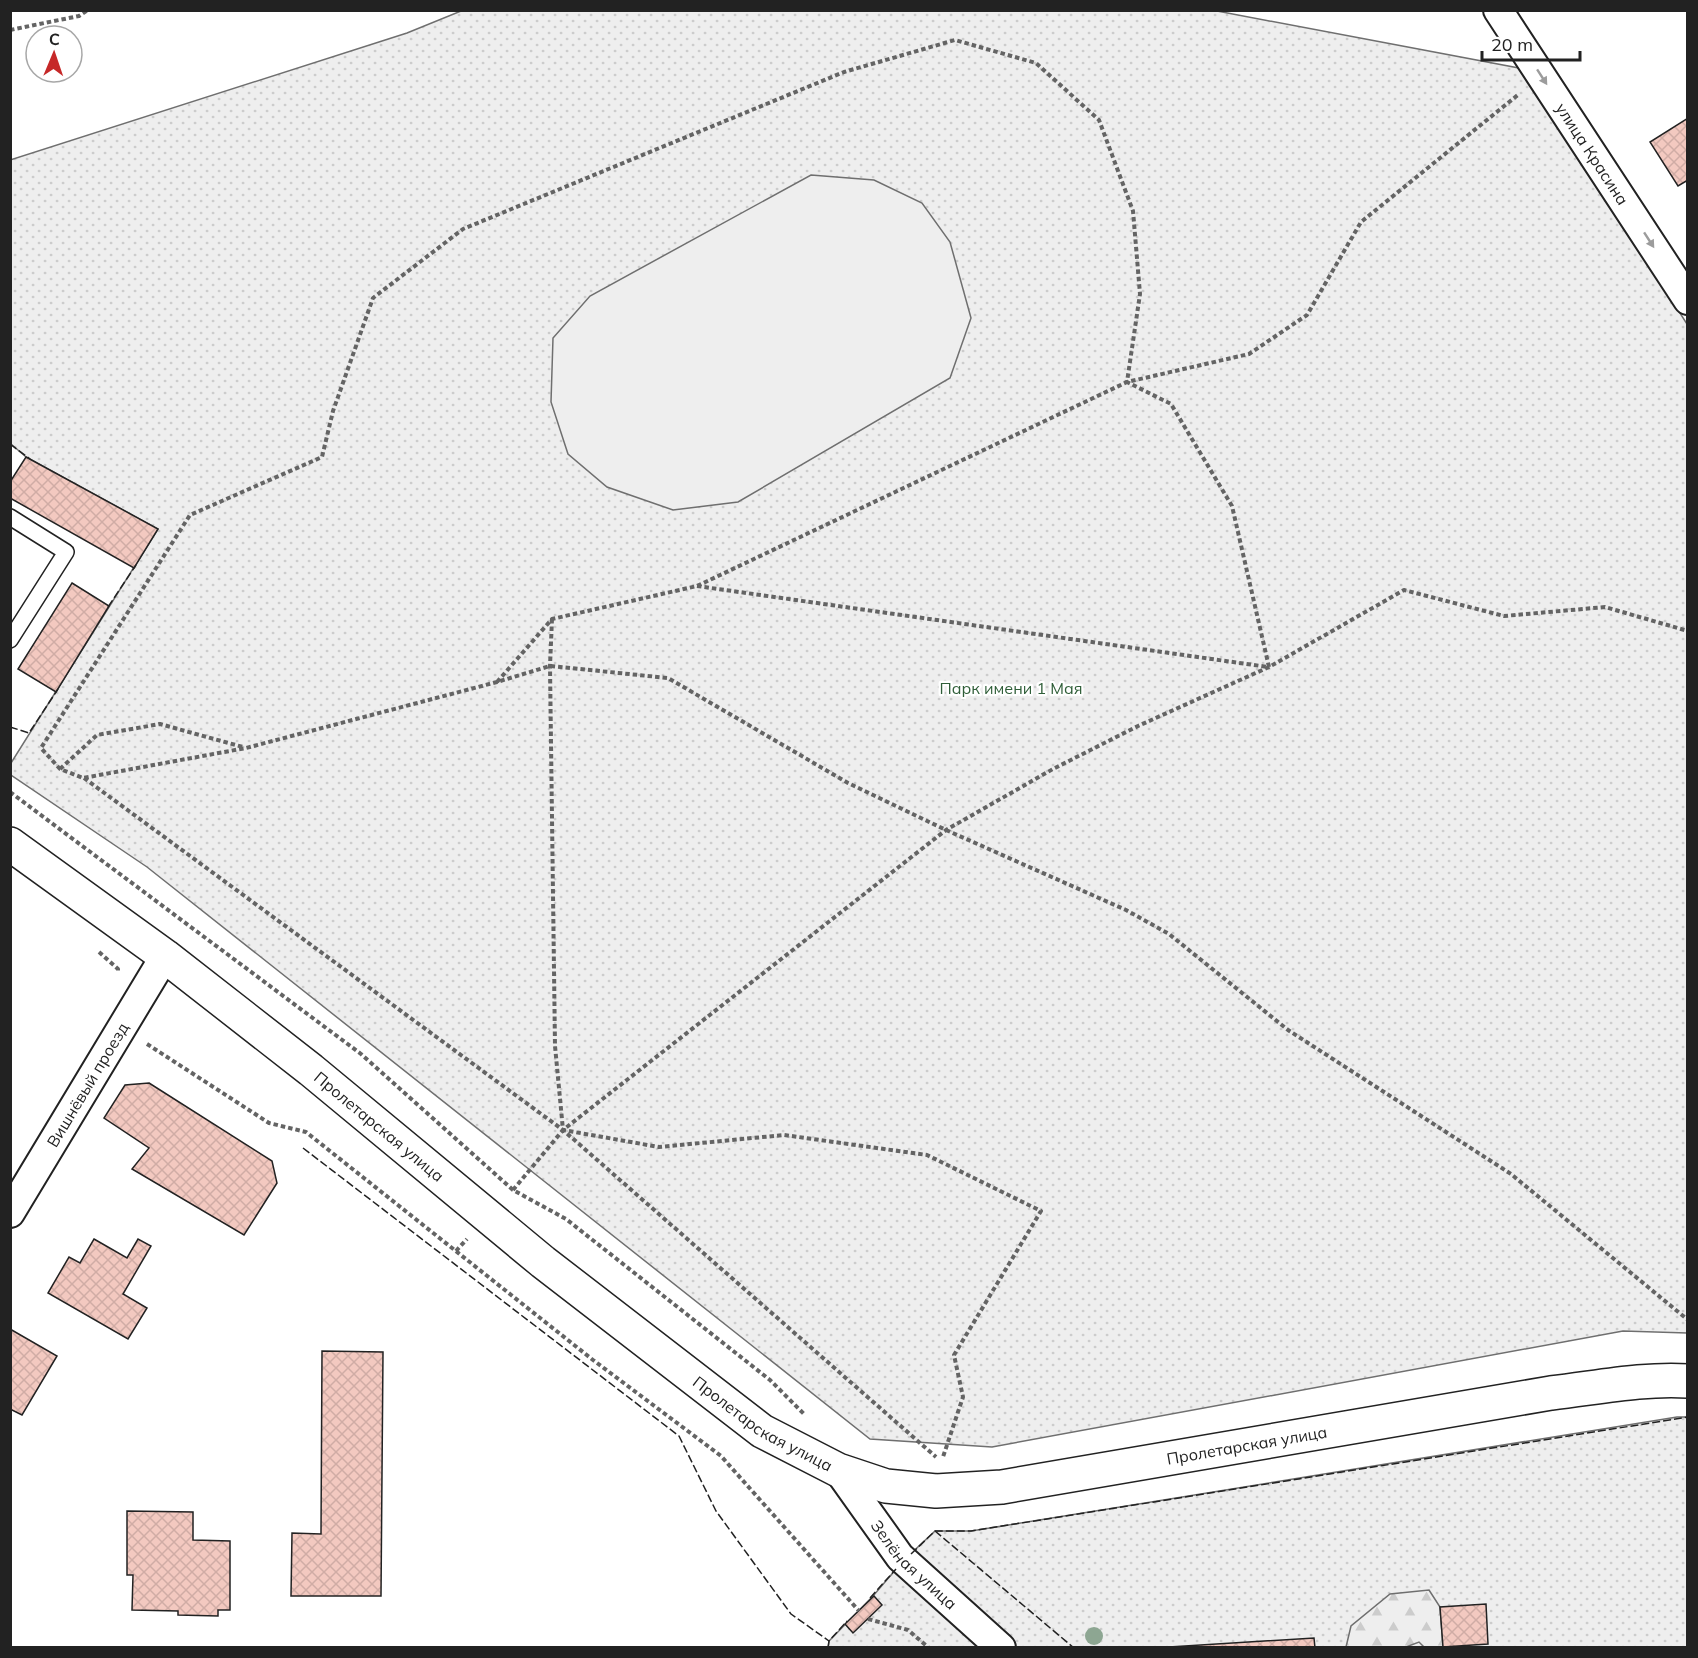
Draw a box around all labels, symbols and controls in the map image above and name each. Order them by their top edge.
north arrow [24,24,84,84]
scale bar [1482,24,1580,62]
text: С [49,29,60,49]
text: 20 m [1491,33,1533,56]
one-way arrow [1536,68,1548,84]
street label: улица Красина [1552,99,1633,209]
one-way arrow [1643,232,1654,248]
park label: Парк имени 1 Мая [939,678,1083,698]
street label: Вишнёвый проезд [42,1018,133,1151]
street label: Пролетарская улица [310,1067,448,1186]
street label: Пролетарская улица [689,1372,836,1475]
street label: Пролетарская улица [1165,1422,1329,1469]
street label: Зелёная улица [867,1516,961,1614]

